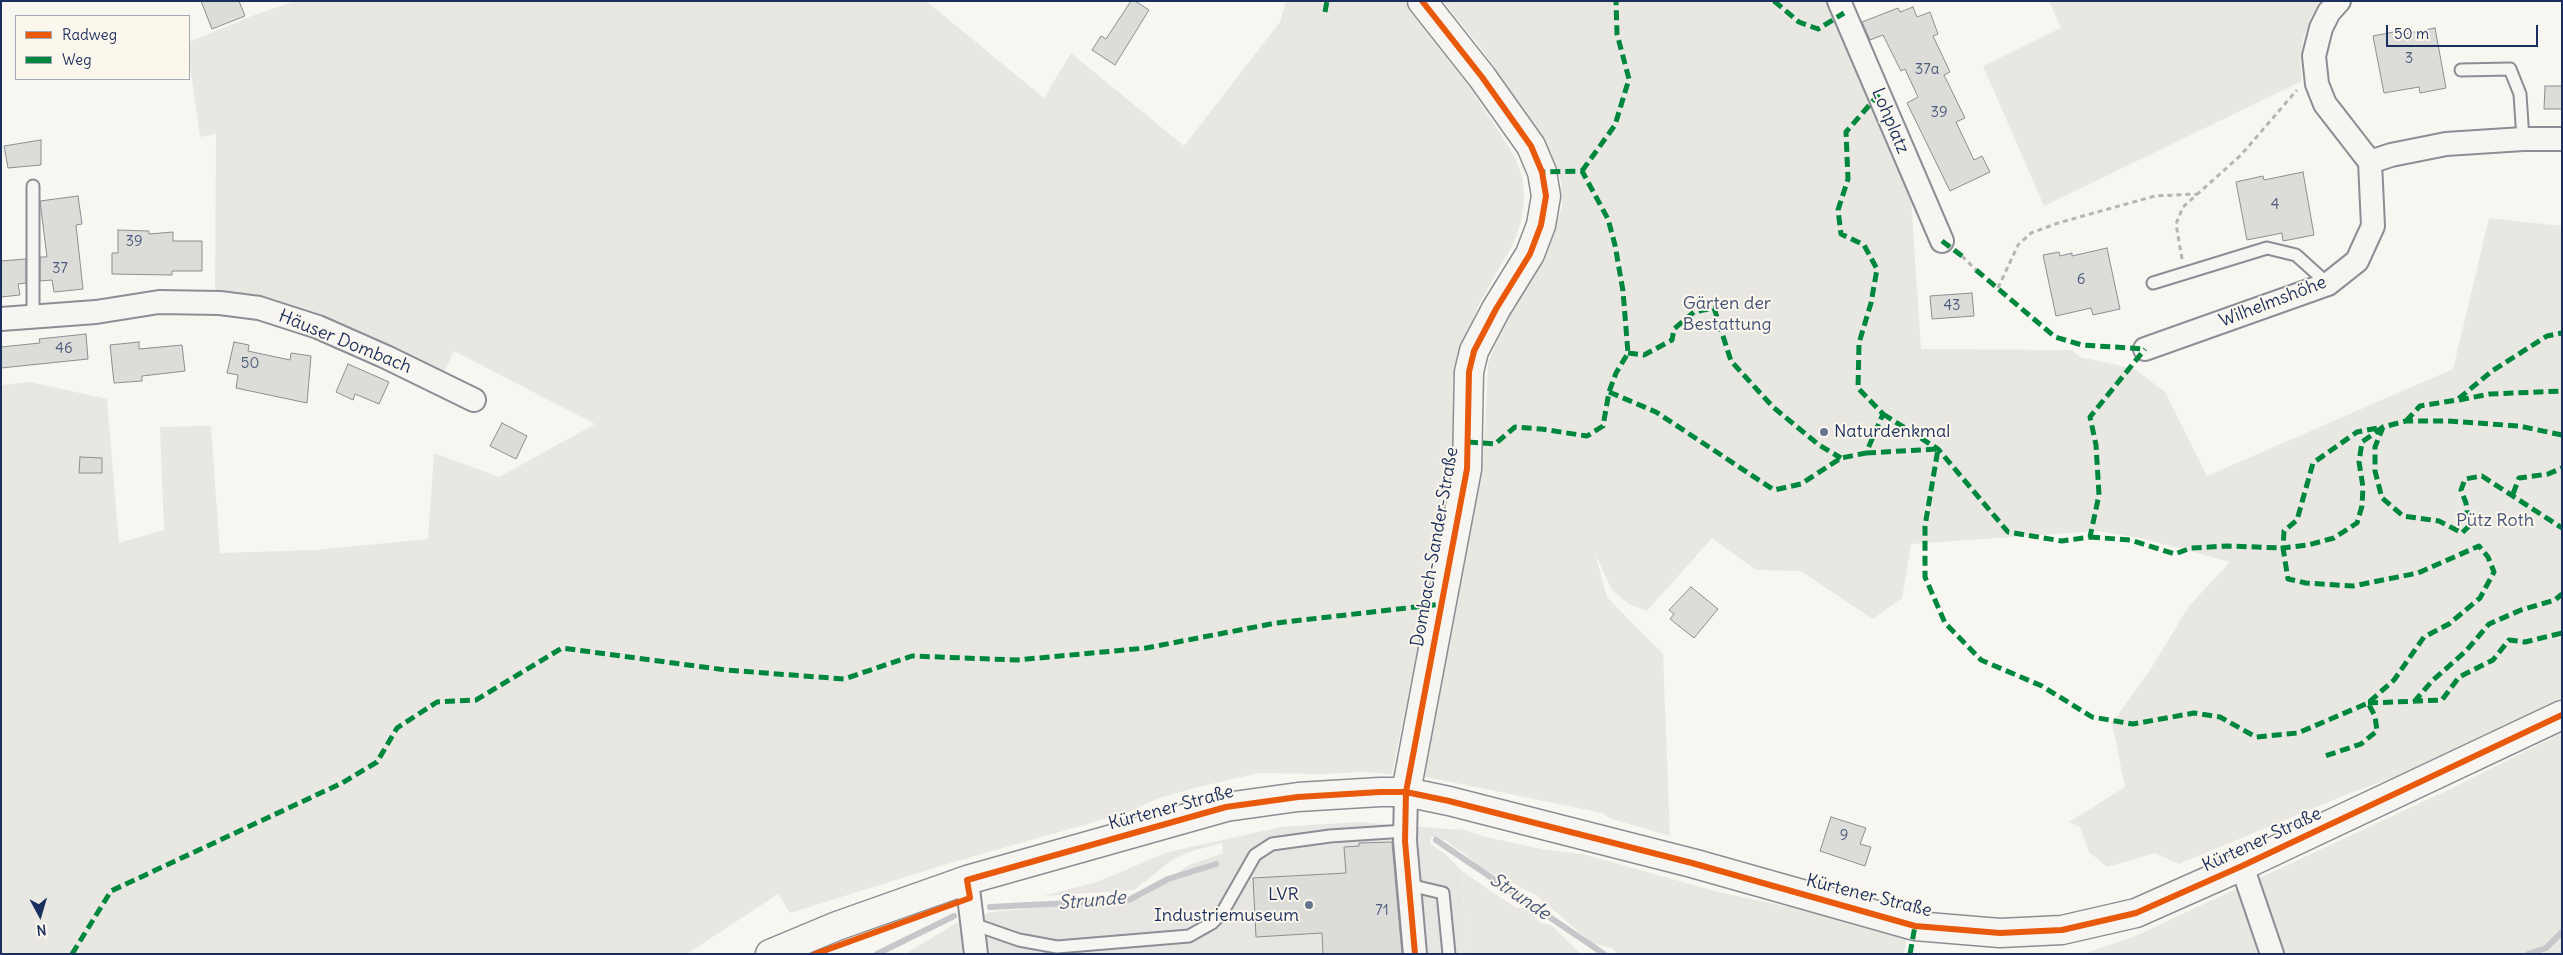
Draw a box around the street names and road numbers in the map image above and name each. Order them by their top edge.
street label: Lohplatz [1867,85,1913,157]
street label: Wilhelmshöhe [2216,272,2330,332]
street label: Häuser Dombach [275,305,415,379]
street label: Dombach-Sander-Straße [1407,445,1463,649]
street label: Kürtener Straße [1106,781,1236,835]
street label: Kürtener Straße [2199,803,2325,877]
street label: Kürtener Straße [1804,870,1934,922]

